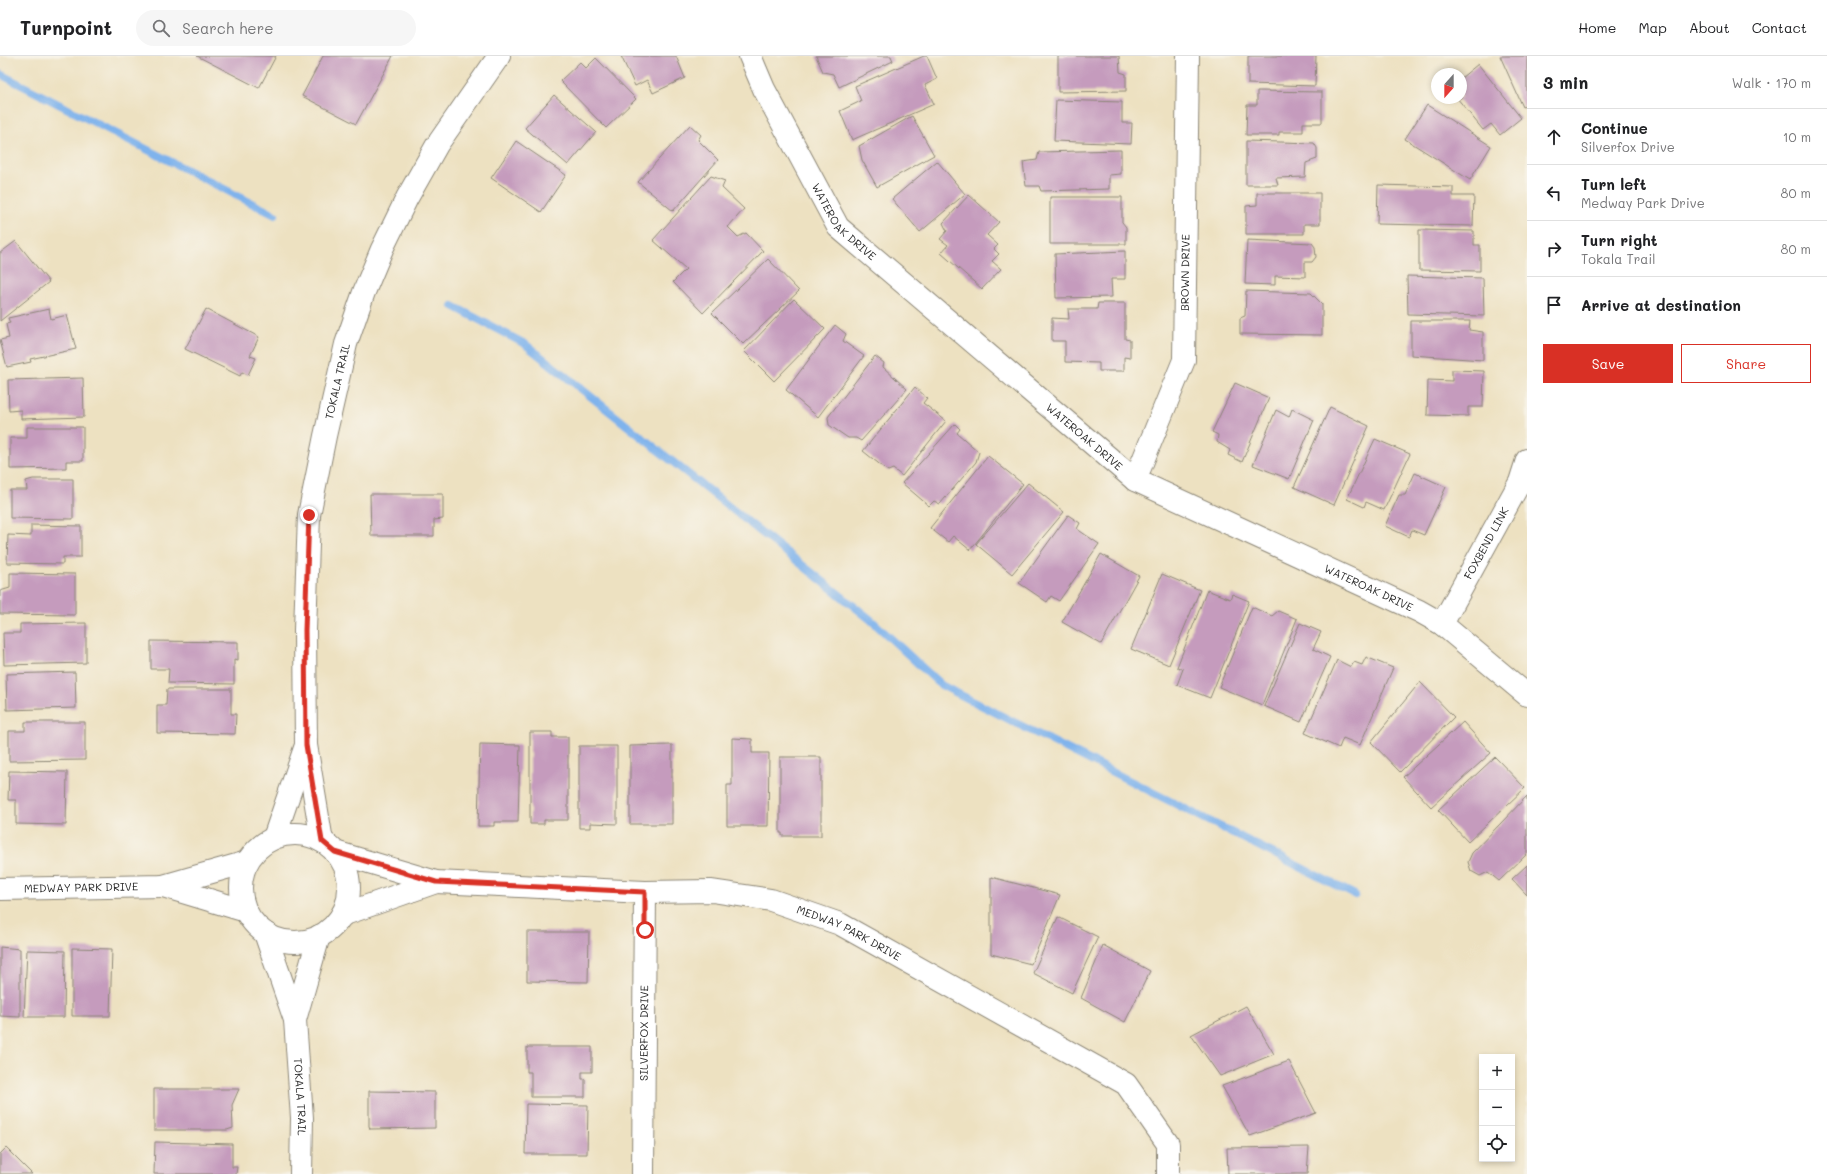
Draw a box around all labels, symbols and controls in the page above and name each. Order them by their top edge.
search box [136,10,416,46]
text: Turnpoint [20,15,112,40]
icon: search [150,17,172,39]
text: Search here [182,18,273,38]
text: Home [1578,18,1616,37]
text: Map [1638,18,1667,37]
text: About [1689,18,1730,37]
text: Contact [1752,18,1807,37]
north arrow [1431,68,1467,104]
text: 3 min [1543,71,1588,93]
text: Walk · 170 m [1732,74,1811,91]
text: Continue [1581,118,1648,138]
icon: ahead [1543,126,1565,148]
text: 10 m [1783,128,1811,145]
text: Silverfox Drive [1581,138,1675,155]
text: Turn left [1581,174,1646,194]
street label: WATEROAK DRIVE [809,180,879,263]
icon: left [1543,182,1565,204]
text: 80 m [1781,184,1811,201]
text: Medway Park Drive [1581,194,1705,211]
text: Turn right [1581,230,1658,250]
street label: BROWN DRIVE [1177,234,1193,311]
icon: right [1543,238,1565,260]
text: 80 m [1781,240,1811,257]
text: Tokala Trail [1581,250,1656,267]
icon: arrive [1543,294,1565,316]
text: Arrive at destination [1581,295,1741,315]
street label: TOKALA TRAIL [321,342,353,421]
button: Save [1543,344,1673,383]
button: Share [1681,344,1811,383]
street label: WATEROAK DRIVE [1043,400,1126,473]
street label: FOXBEND LINK [1460,504,1512,582]
route end [300,506,318,524]
street label: WATEROAK DRIVE [1322,560,1416,614]
street label: MEDWAY PARK DRIVE [24,878,138,896]
street label: MEDWAY PARK DRIVE [795,901,904,964]
route start [636,921,654,939]
street label: SILVERFOX DRIVE [636,985,651,1081]
map controls [1479,1054,1515,1162]
button: + [1479,1054,1515,1090]
street label: TOKALA TRAIL [291,1058,310,1136]
button: − [1479,1090,1515,1126]
button: locate [1479,1126,1515,1162]

